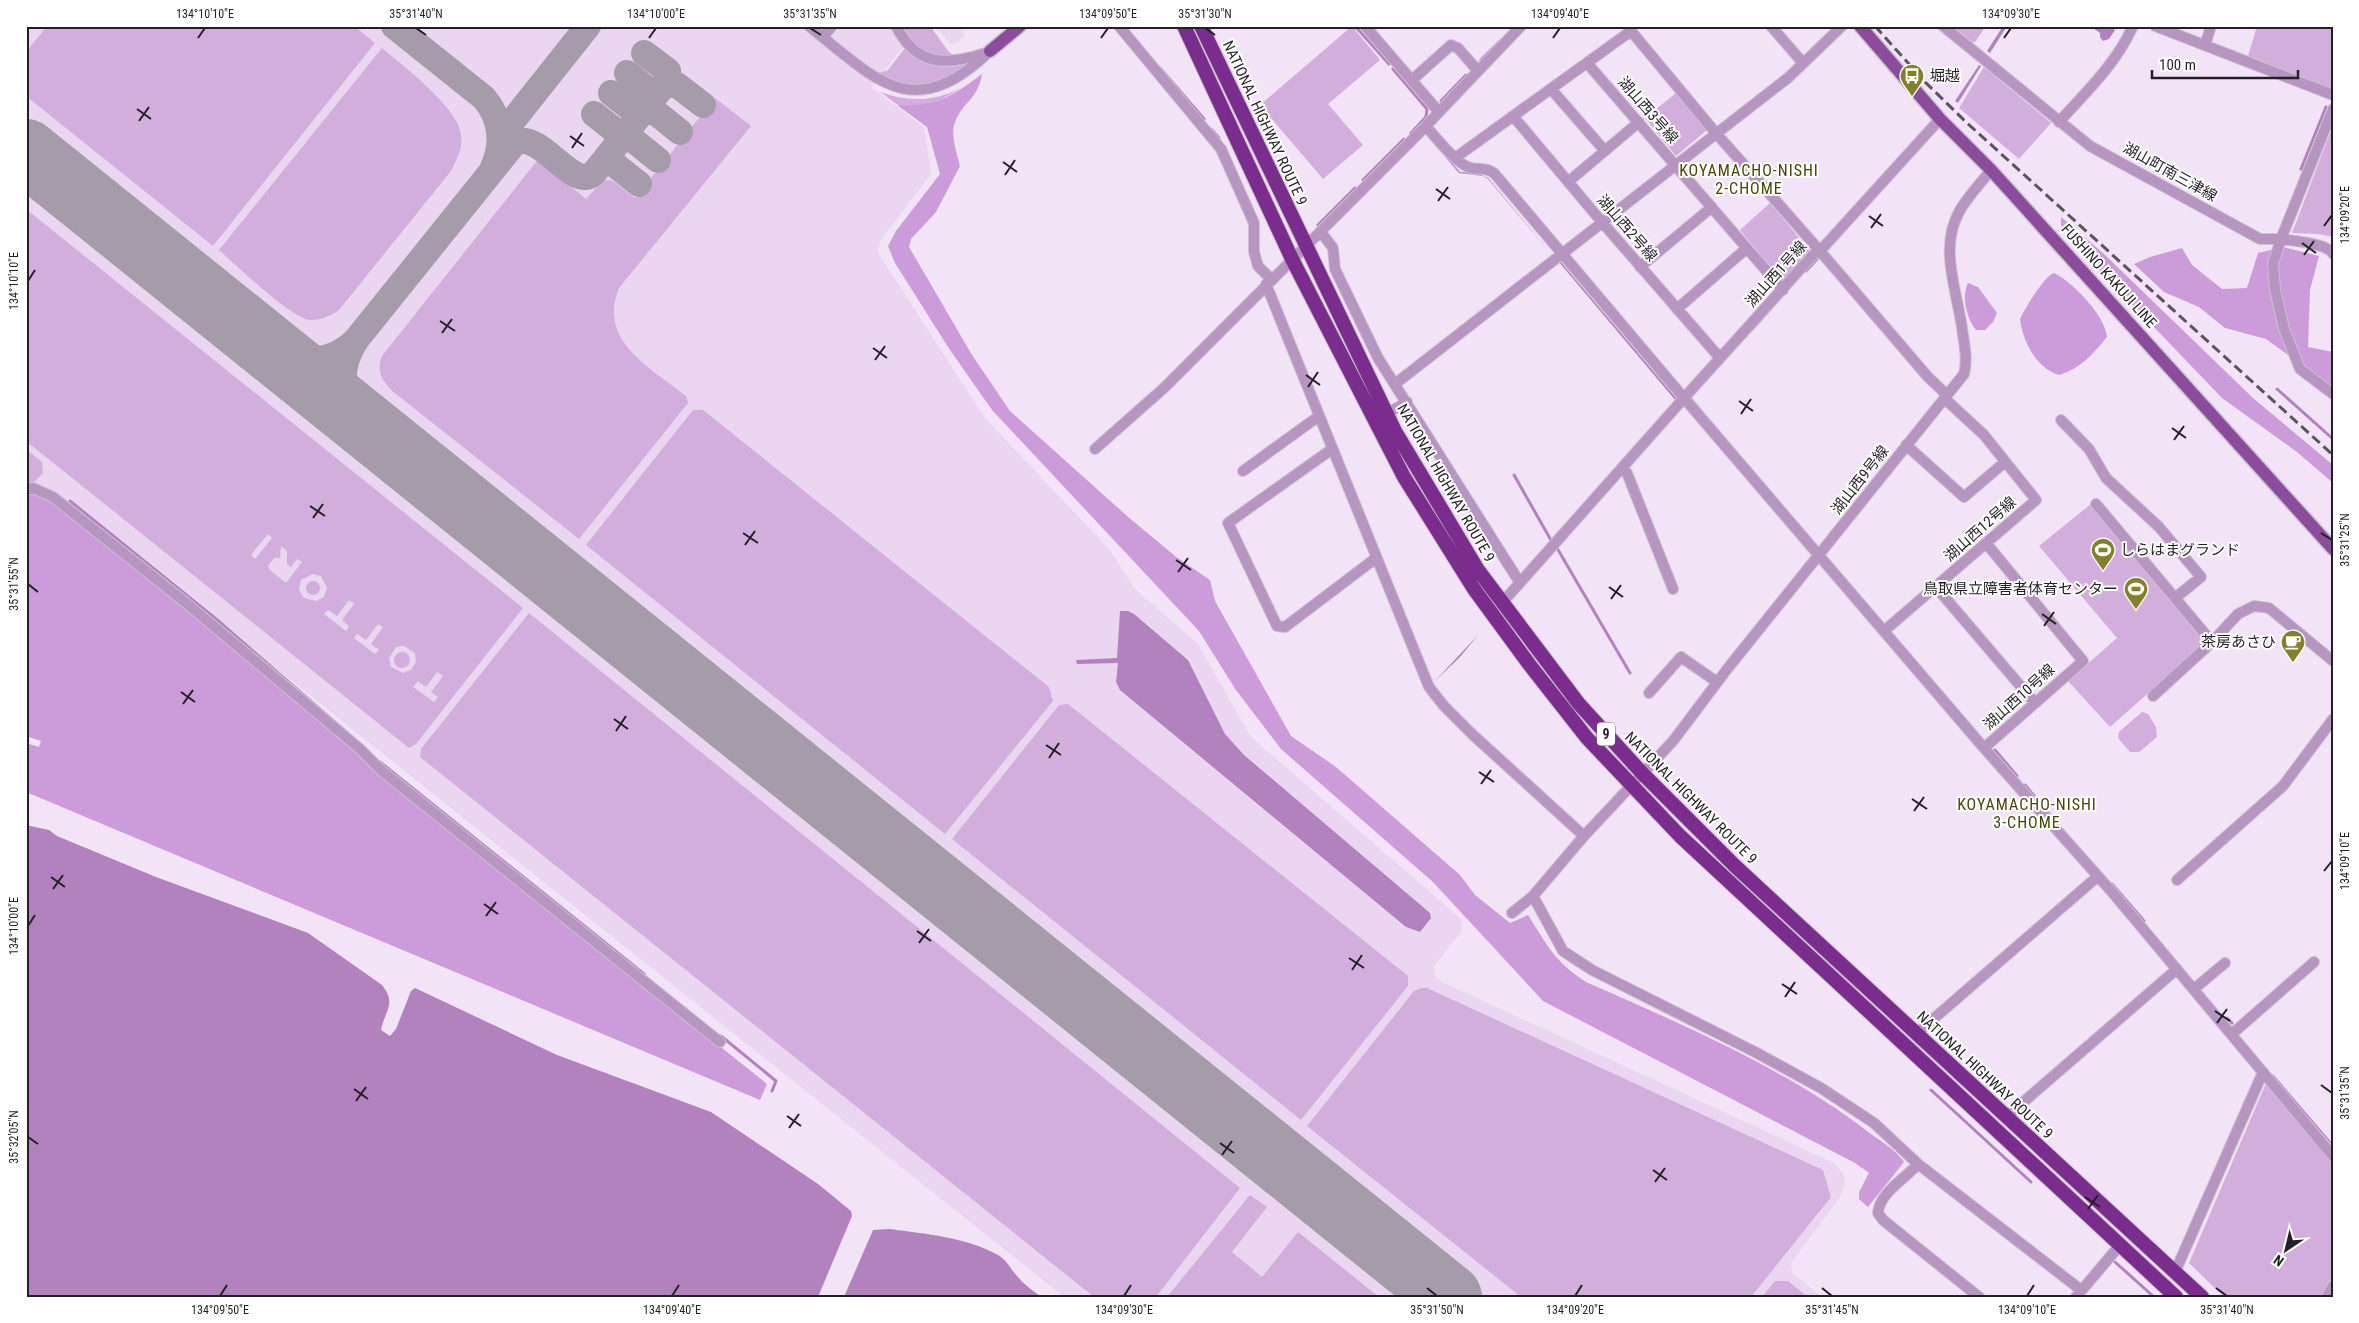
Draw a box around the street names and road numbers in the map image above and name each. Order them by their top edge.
street label: NATIONAL HIGHWAY ROUTE 9 [1219,38,1311,208]
street label: 湖山西3号線 [1614,73,1682,147]
street label: 湖山町南三津線 [2120,139,2220,205]
street label: 湖山西2号線 [1593,191,1661,265]
street label: FUSHINO KAKUJI LINE [2058,220,2160,332]
street label: 湖山西1号線 [1742,237,1810,311]
street label: NATIONAL HIGHWAY ROUTE 9 [1393,401,1499,565]
street label: 湖山西9号線 [1828,442,1892,518]
street label: 湖山西12号線 [1940,493,2020,565]
street label: 湖山西10号線 [1980,660,2058,734]
road number: 9 [1597,722,1615,746]
street label: NATIONAL HIGHWAY ROUTE 9 [1621,728,1761,868]
street label: NATIONAL HIGHWAY ROUTE 9 [1913,1007,2057,1143]

